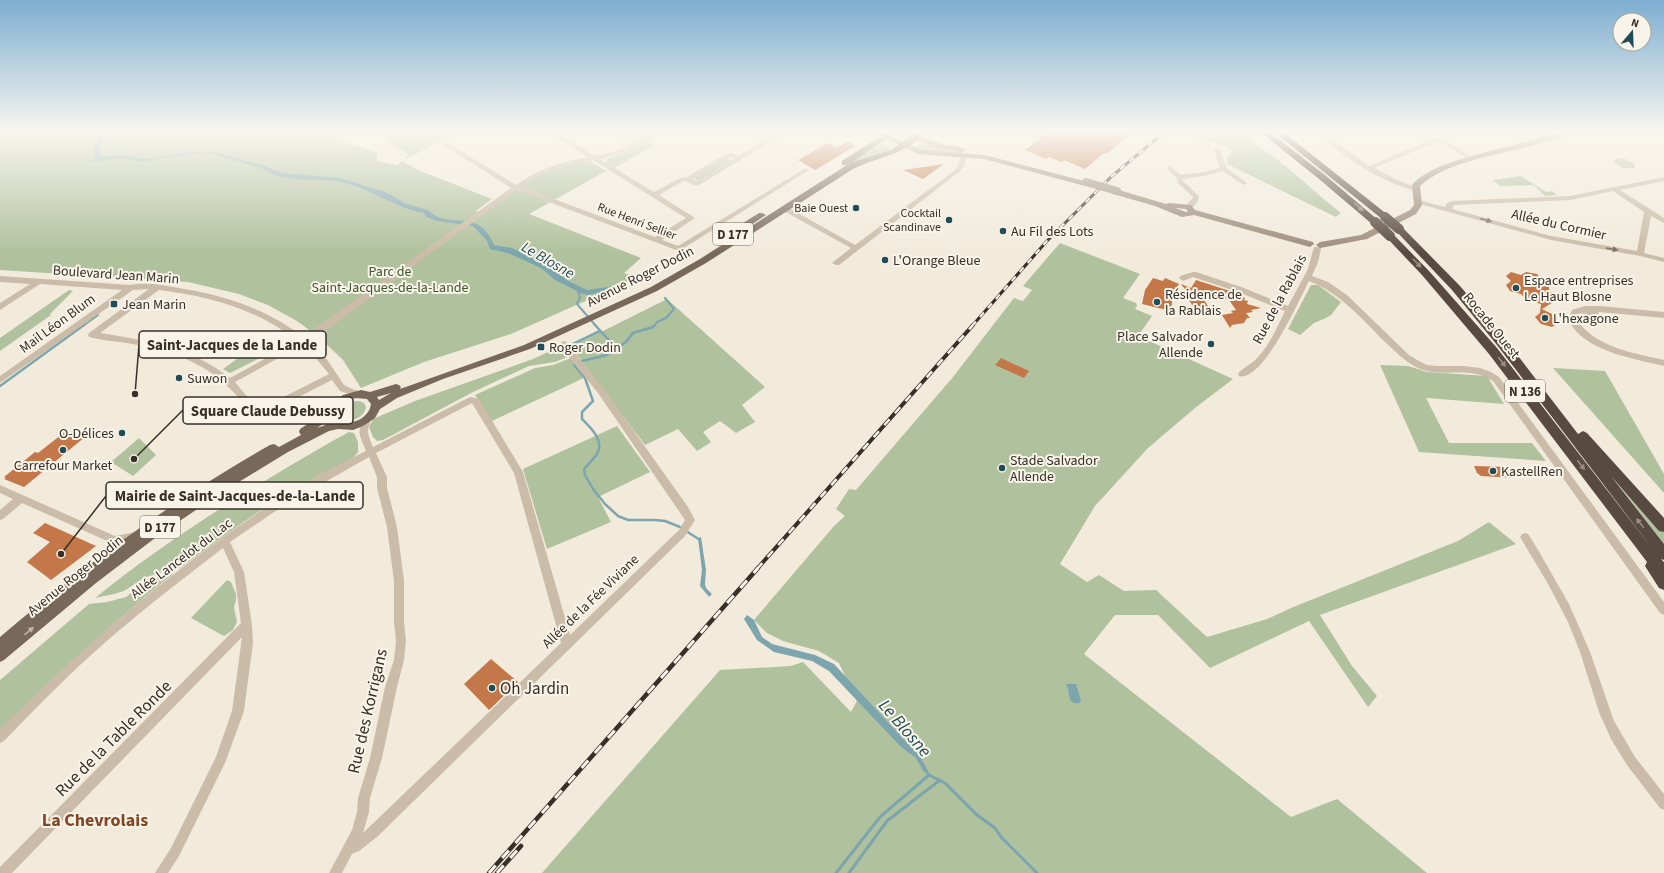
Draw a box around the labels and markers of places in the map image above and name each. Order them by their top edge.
place label: Baie Ouest [794,200,848,217]
marker: Baie Ouest [851,203,861,213]
place label: Cocktail Scandinave [883,205,941,236]
marker: Cocktail Scandinave [944,215,954,225]
place label: Au Fil des Lots [1011,222,1094,242]
marker: Au Fil des Lots [998,226,1008,236]
place label: L'Orange Bleue [893,251,981,271]
marker: L'Orange Bleue [880,255,890,265]
place label: Espace entreprises Le Haut Blosne [1524,271,1634,307]
marker: Espace entreprises Le Haut Blosne [1511,283,1521,293]
place label: Résidence de la Rablais [1165,285,1242,321]
place label: Jean Marin [122,295,186,315]
marker: Résidence de la Rablais [1152,297,1162,307]
marker: Jean Marin [109,299,119,309]
place label: L'hexagone [1553,309,1619,329]
marker: L'hexagone [1540,313,1550,323]
place label: Place Salvador Allende [1117,327,1203,363]
callout: Saint-Jacques de la Lande [139,331,326,358]
place label: Roger Dodin [549,338,621,358]
marker: Place Salvador Allende [1206,339,1216,349]
marker: Roger Dodin [536,342,546,352]
place label: Suwon [187,369,227,389]
marker: Suwon [174,373,184,383]
callout: Square Claude Debussy [183,397,353,424]
place label: O-Délices [59,424,114,444]
marker: O-Délices [117,428,127,438]
marker: Carrefour Market [58,445,68,455]
place label: Stade Salvador Allende [1010,451,1098,487]
place label: Carrefour Market [14,456,113,476]
place label: KastellRen [1501,462,1563,482]
marker: Stade Salvador Allende [997,463,1007,473]
marker: KastellRen [1488,466,1498,476]
callout: Mairie de Saint-Jacques-de-la-Lande [106,482,363,509]
place label: Oh Jardin [500,677,569,701]
marker: Oh Jardin [487,683,497,693]

